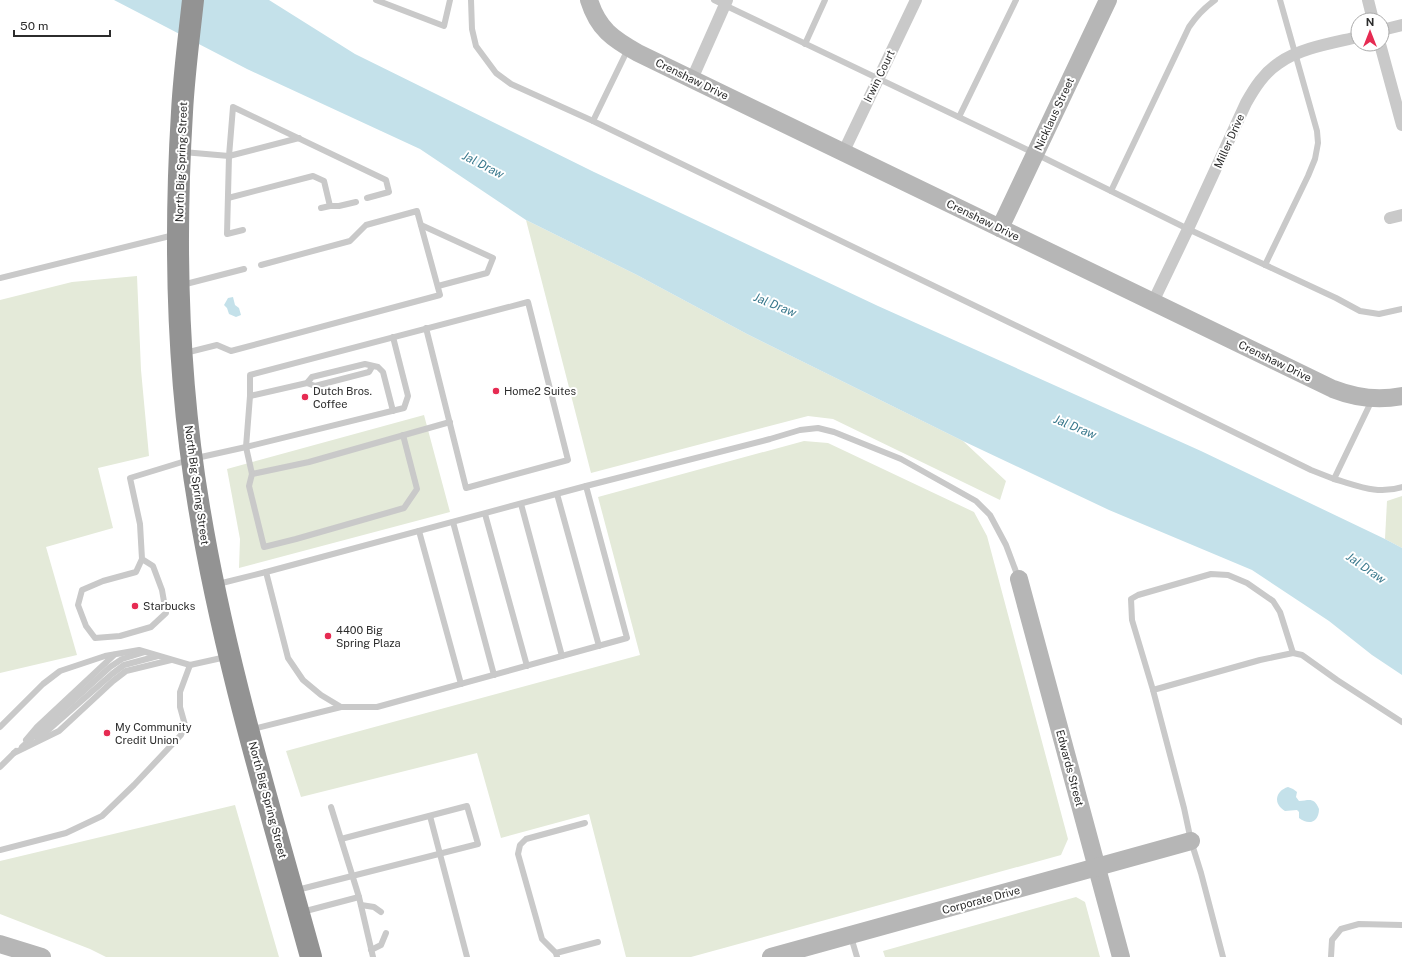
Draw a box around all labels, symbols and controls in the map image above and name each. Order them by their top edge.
scale bar [14,12,110,38]
north arrow [1350,12,1390,52]
text: N [1366,16,1374,28]
text: 50 m [20,19,48,33]
street label: Irwin Court [861,48,897,104]
street label: Crenshaw Drive [654,56,730,102]
street label: Nicklaus Street [1032,76,1076,152]
street label: North Big Spring Street [173,102,189,222]
street label: Miller Drive [1212,112,1246,170]
water label: Jal Draw [460,149,507,182]
street label: Crenshaw Drive [945,197,1021,243]
water label: Jal Draw [752,290,799,320]
street label: Crenshaw Drive [1237,338,1313,384]
place label: Dutch Bros. Coffee [313,385,372,410]
place label: Home2 Suites [504,385,576,397]
marker: Home2 Suites [491,386,501,396]
marker: Dutch Bros. Coffee [300,392,310,402]
water label: Jal Draw [1052,412,1099,442]
street label: North Big Spring Street [183,425,211,545]
water label: Jal Draw [1344,549,1389,587]
place label: Starbucks [143,600,196,612]
marker: Starbucks [130,601,140,611]
place label: 4400 Big Spring Plaza [336,624,401,649]
marker: 4400 Big Spring Plaza [323,631,333,641]
place label: My Community Credit Union [115,721,192,746]
marker: My Community Credit Union [102,728,112,738]
street label: Edwards Street [1054,728,1086,808]
street label: North Big Spring Street [247,740,289,860]
street label: Corporate Drive [941,884,1021,916]

